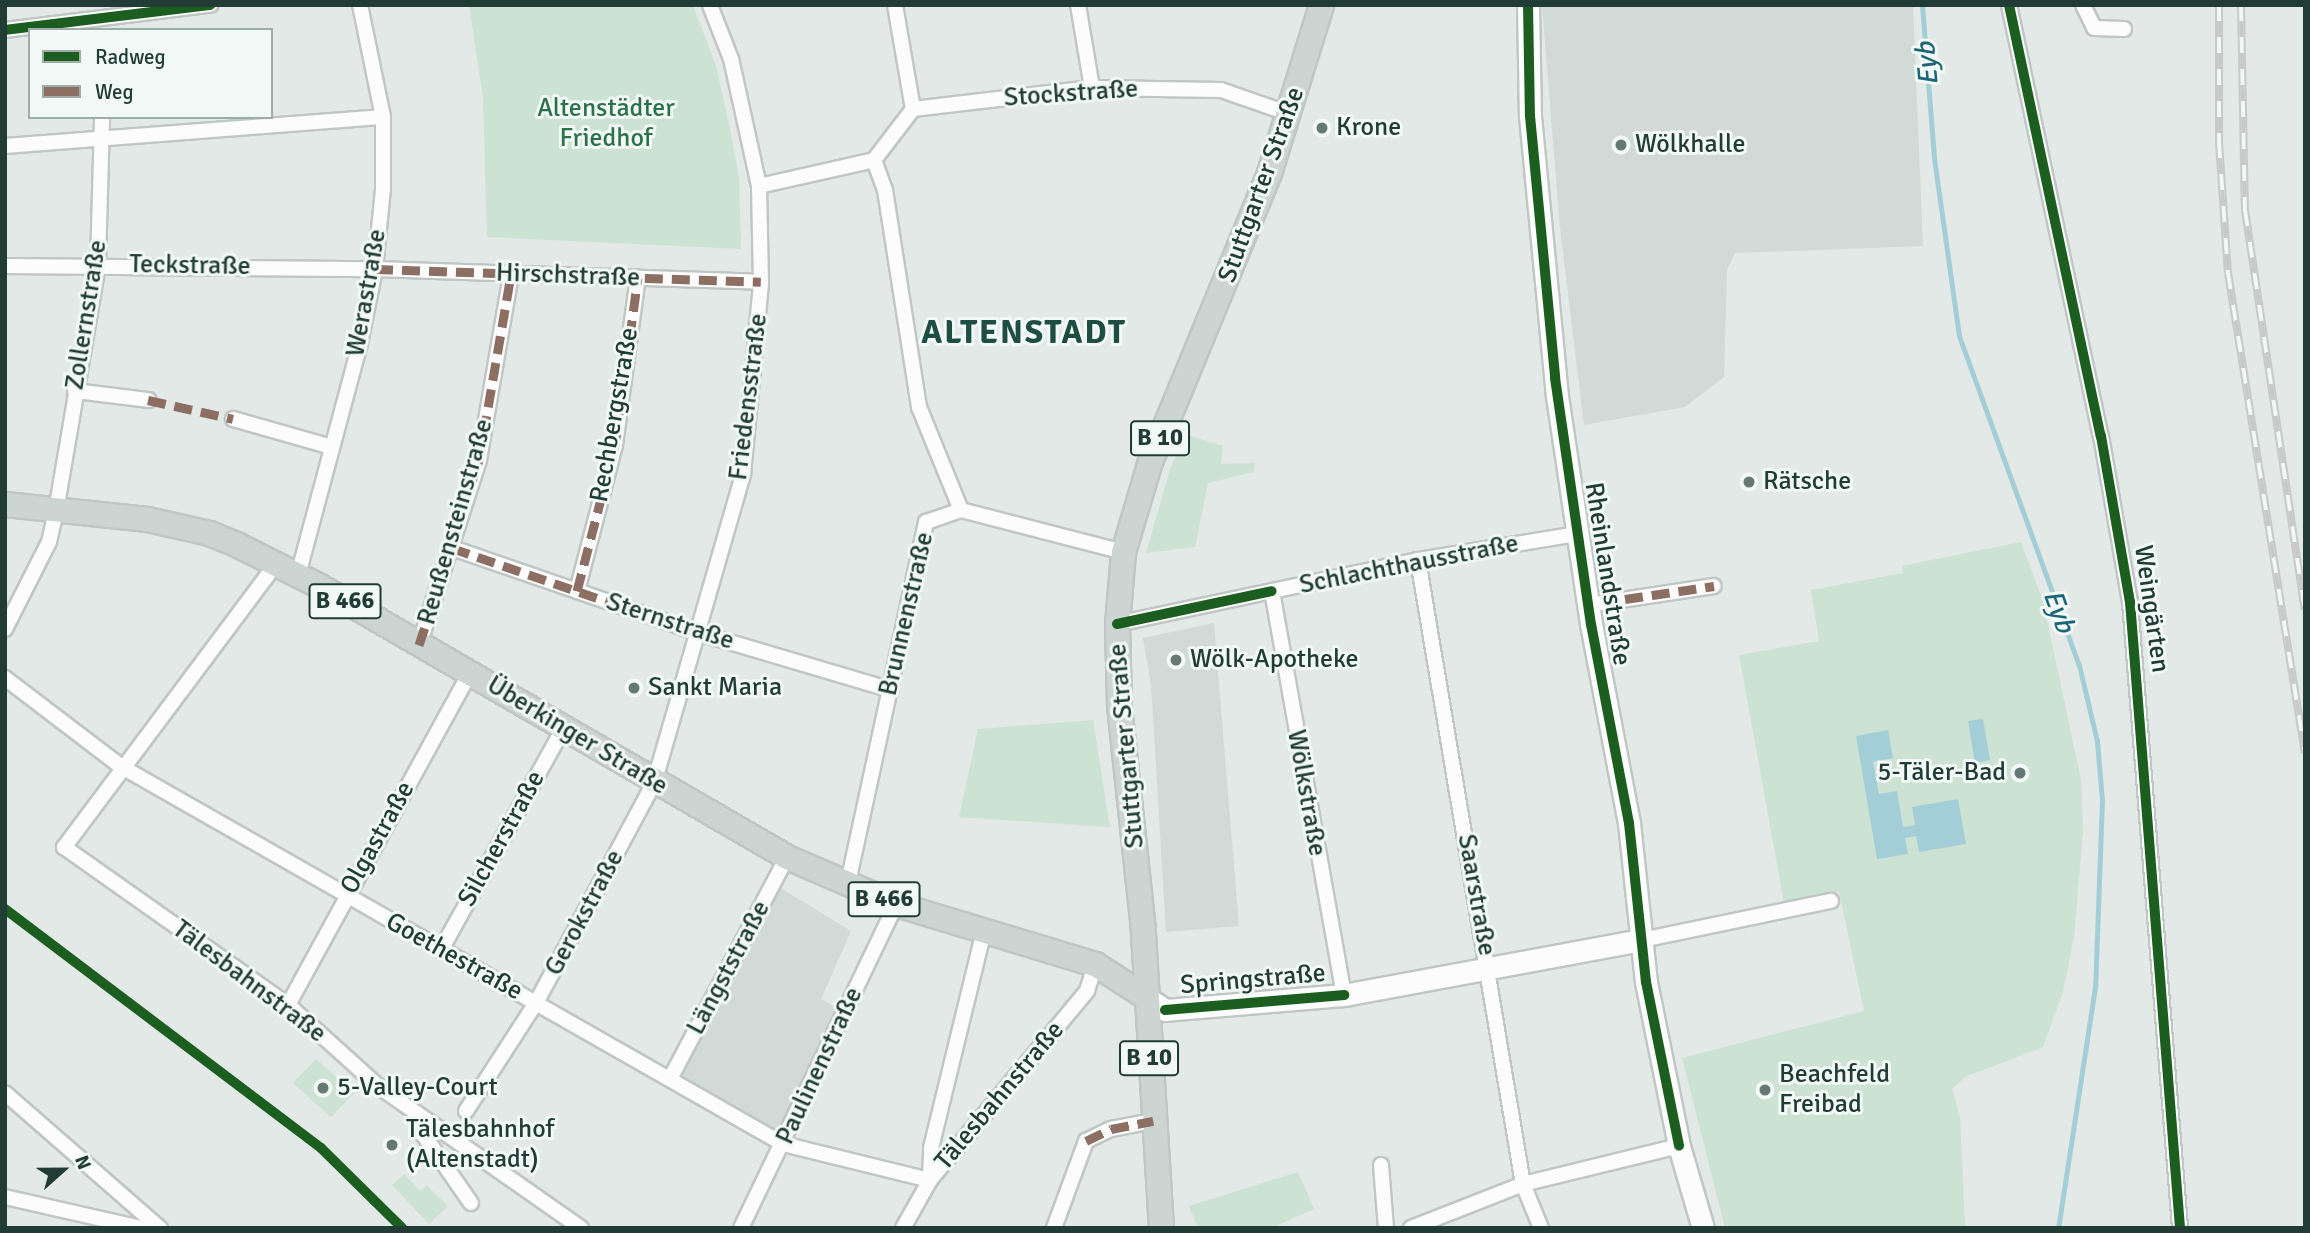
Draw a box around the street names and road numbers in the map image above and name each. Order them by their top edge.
street label: Stockstraße [1003,74,1139,114]
street label: Stuttgarter Straße [1212,83,1312,287]
street label: Werastraße [340,227,394,359]
street label: Zollernstraße [60,238,114,392]
street label: Teckstraße [129,249,251,283]
street label: Hirschstraße [495,258,641,294]
street label: Friedensstraße [723,312,775,482]
street label: Rechbergstraße [584,325,646,505]
street label: Reußensteinstraße [412,415,500,629]
road number: B 10 [1128,418,1192,458]
street label: Rheinlandstraße [1577,480,1637,668]
street label: Schlachthausstraße [1297,528,1521,602]
street label: Brunnenstraße [873,529,941,699]
street label: Weingärten [2127,543,2175,675]
road number: B 466 [308,580,382,622]
street label: Sternstraße [602,587,738,657]
street label: Stuttgarter Straße [1103,642,1151,850]
street label: Überkinger Straße [481,670,673,802]
street label: Wölkstraße [1280,727,1332,859]
street label: Silcherstraße [452,766,552,912]
street label: Olgastraße [334,776,422,900]
street label: Saarstraße [1450,832,1502,958]
street label: Gerokstraße [539,845,631,981]
road number: B 466 [847,878,921,919]
street label: Längststraße [681,896,777,1040]
street label: Goethestraße [380,907,528,1007]
street label: Tälesbahnstraße [166,914,332,1050]
street label: Springstraße [1179,958,1327,1002]
street label: Paulinenstraße [770,982,870,1150]
street label: Tälesbahnstraße [929,1015,1071,1177]
road number: B 10 [1118,1038,1180,1078]

